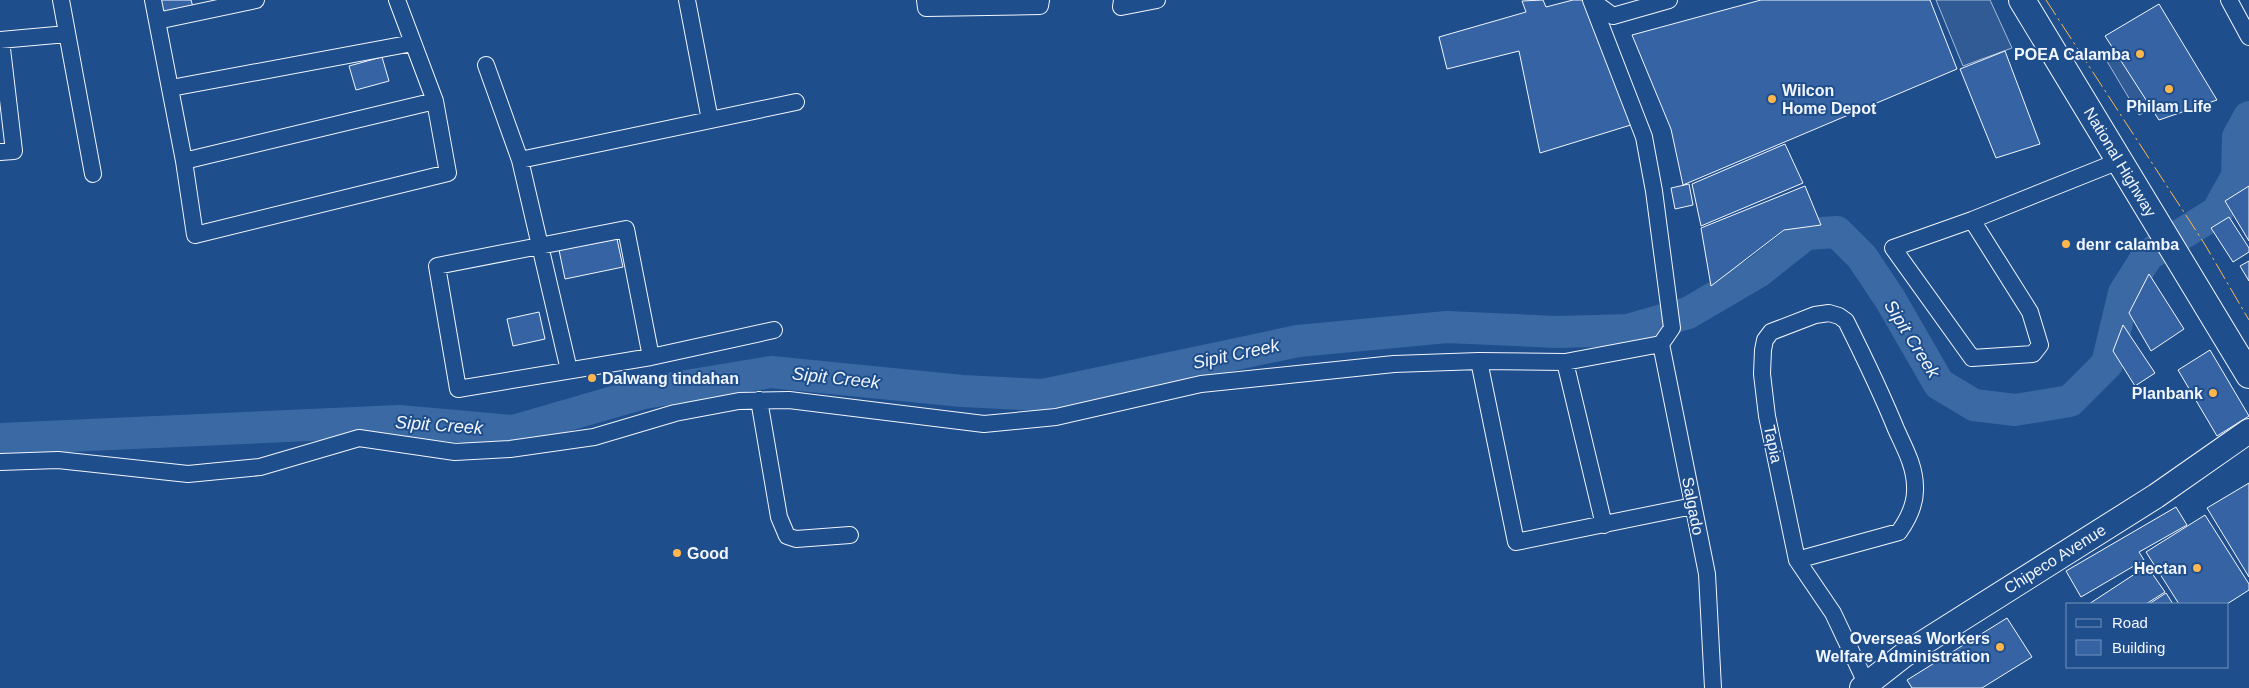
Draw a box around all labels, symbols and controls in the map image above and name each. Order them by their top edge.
place label: POEA Calamba [2014,46,2130,63]
marker: POEA Calamba [2134,48,2146,60]
place label: Wilcon Home Depot [1782,82,1877,117]
marker: Philam Life [2163,83,2175,95]
marker: Wilcon Home Depot [1766,93,1778,105]
place label: Philam Life [2126,98,2212,115]
street label: National Highway [2081,104,2159,220]
place label: denr calamba [2076,236,2179,253]
marker: denr calamba [2060,238,2072,250]
water label: Sipit Creek [1880,296,1944,382]
water label: Sipit Creek [1191,335,1282,373]
water label: Sipit Creek [791,363,882,393]
place label: Dalwang tindahan [602,370,739,387]
marker: Dalwang tindahan [586,372,598,384]
place label: Planbank [2132,385,2203,402]
marker: Planbank [2207,387,2219,399]
water label: Sipit Creek [394,412,485,438]
street label: Tapia [1761,424,1785,465]
street label: Salgado [1679,476,1707,537]
street label: Chipeco Avenue [2001,521,2109,597]
place label: Good [687,545,729,562]
marker: Good [671,547,683,559]
place label: Hectan [2134,560,2187,577]
marker: Hectan [2191,562,2203,574]
legend [2066,603,2229,668]
text: Road [2112,614,2148,631]
place label: Overseas Workers Welfare Administration [1816,630,1990,665]
text: Building [2112,639,2165,656]
marker: Overseas Workers Welfare Administration [1994,641,2006,653]

